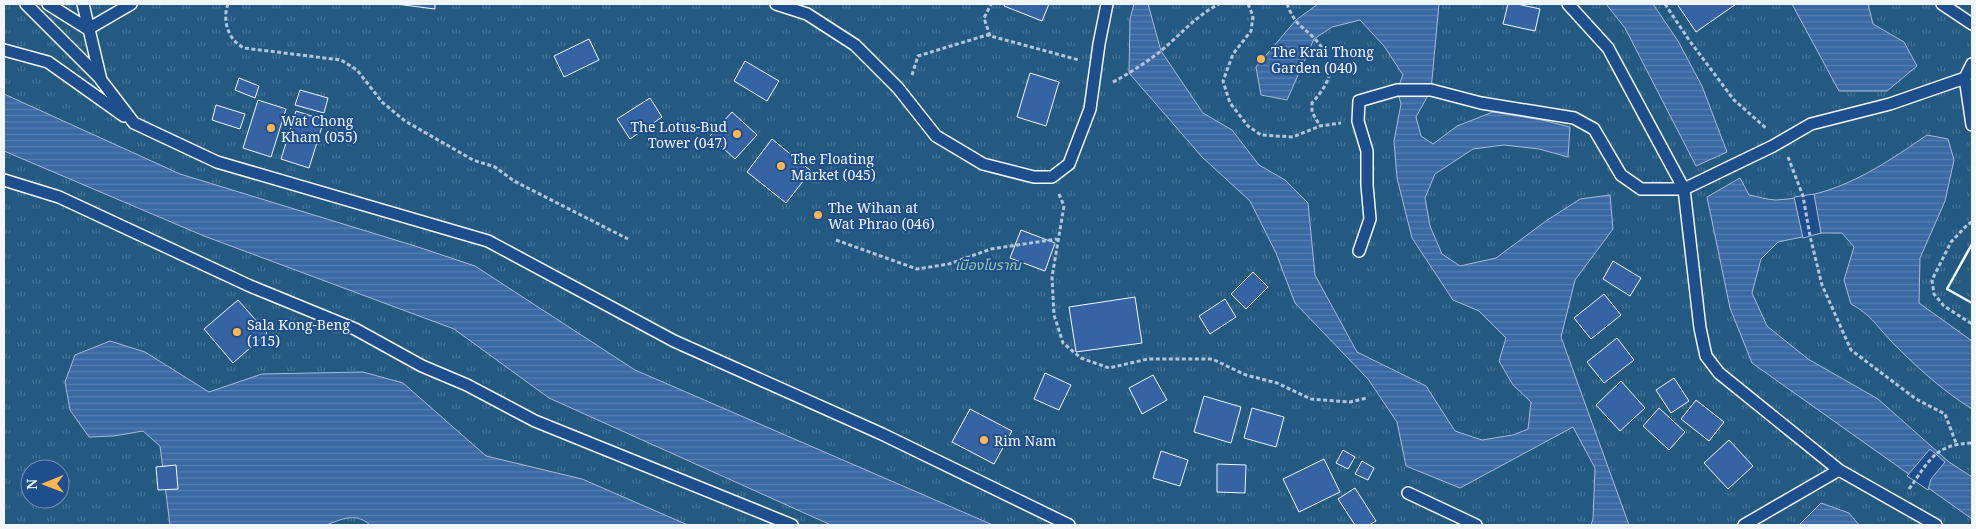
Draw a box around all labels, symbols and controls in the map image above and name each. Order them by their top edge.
place label: The Krai Thong Garden (040) [1271,42,1374,77]
marker: The Krai Thong Garden (040) [1255,53,1267,65]
place label: Wat Chong Kham (055) [281,111,358,146]
place label: The Lotus-Bud Tower (047) [630,117,727,152]
marker: Wat Chong Kham (055) [265,122,277,134]
marker: The Lotus-Bud Tower (047) [731,128,743,140]
place label: The Floating Market (045) [791,149,876,184]
marker: The Floating Market (045) [775,160,787,172]
place label: The Wihan at Wat Phrao (046) [828,198,935,233]
marker: The Wihan at Wat Phrao (046) [812,209,824,221]
park label: เมืองโบราณ [955,255,1022,274]
place label: Sala Kong-Beng (115) [247,315,351,350]
marker: Sala Kong-Beng (115) [231,326,243,338]
place label: Rim Nam [994,431,1056,450]
marker: Rim Nam [978,434,990,446]
north arrow [20,459,70,509]
text: N [22,479,41,490]

